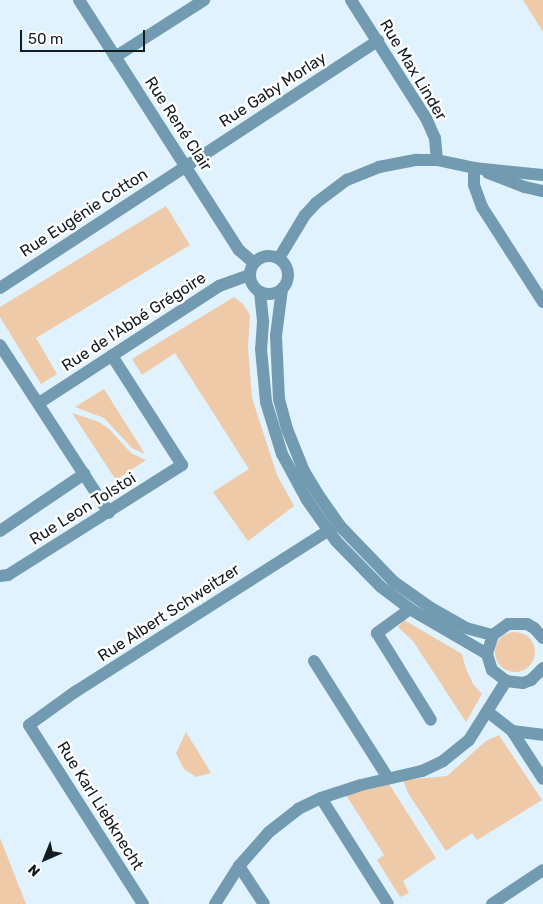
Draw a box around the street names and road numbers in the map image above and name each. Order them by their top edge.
street label: Rue Max Linder [375,16,451,124]
street label: Rue Gaby Morlay [216,48,330,132]
street label: Rue René Clair [140,73,216,175]
street label: Rue Eugénie Cotton [17,165,151,261]
street label: Rue de l'Abbé Grégoire [58,268,210,376]
street label: Rue Leon Tolstoi [26,469,140,549]
street label: Rue Albert Schweitzer [94,560,244,666]
street label: Rue Karl Liebknecht [53,738,147,874]

